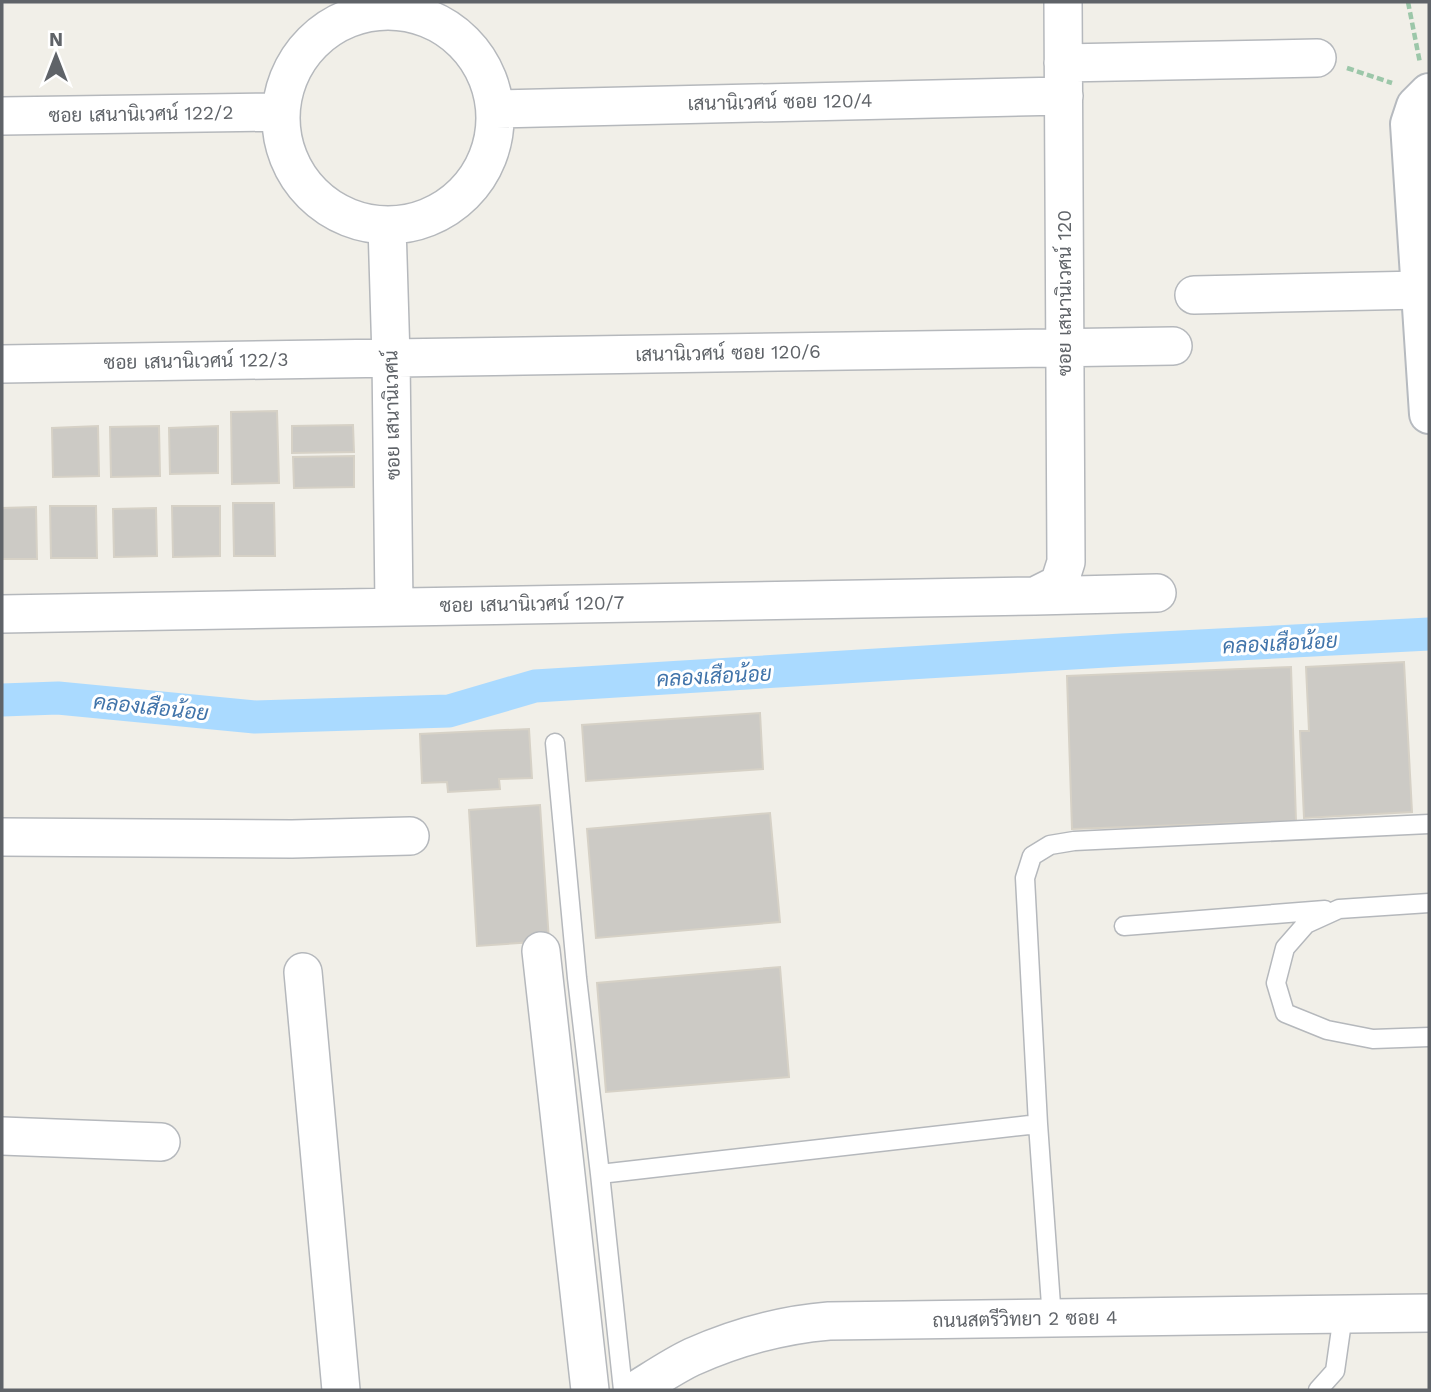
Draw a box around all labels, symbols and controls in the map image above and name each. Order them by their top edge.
north arrow [21,21,91,91]
text: N [49,28,63,51]
street label: เสนานิเวศน์ ซอย 120/4 [687,88,873,115]
street label: ซอย เสนานิเวศน์ 122/2 [48,100,234,127]
street label: ซอย เสนานิเวศน์ 120 [1052,210,1076,376]
street label: เสนานิเวศน์ ซอย 120/6 [635,339,821,366]
street label: ซอย เสนานิเวศน์ 122/3 [103,347,289,374]
street label: ซอย เสนานิเวศน์ [378,350,405,480]
street label: ซอย เสนานิเวศน์ 120/7 [439,590,625,617]
water label: คลองเสือน้อย [1222,627,1338,659]
water label: คลองเสือน้อย [656,660,772,692]
water label: คลองเสือน้อย [92,689,210,725]
street label: ถนนสตรีวิทยา 2 ซอย 4 [932,1305,1118,1332]

